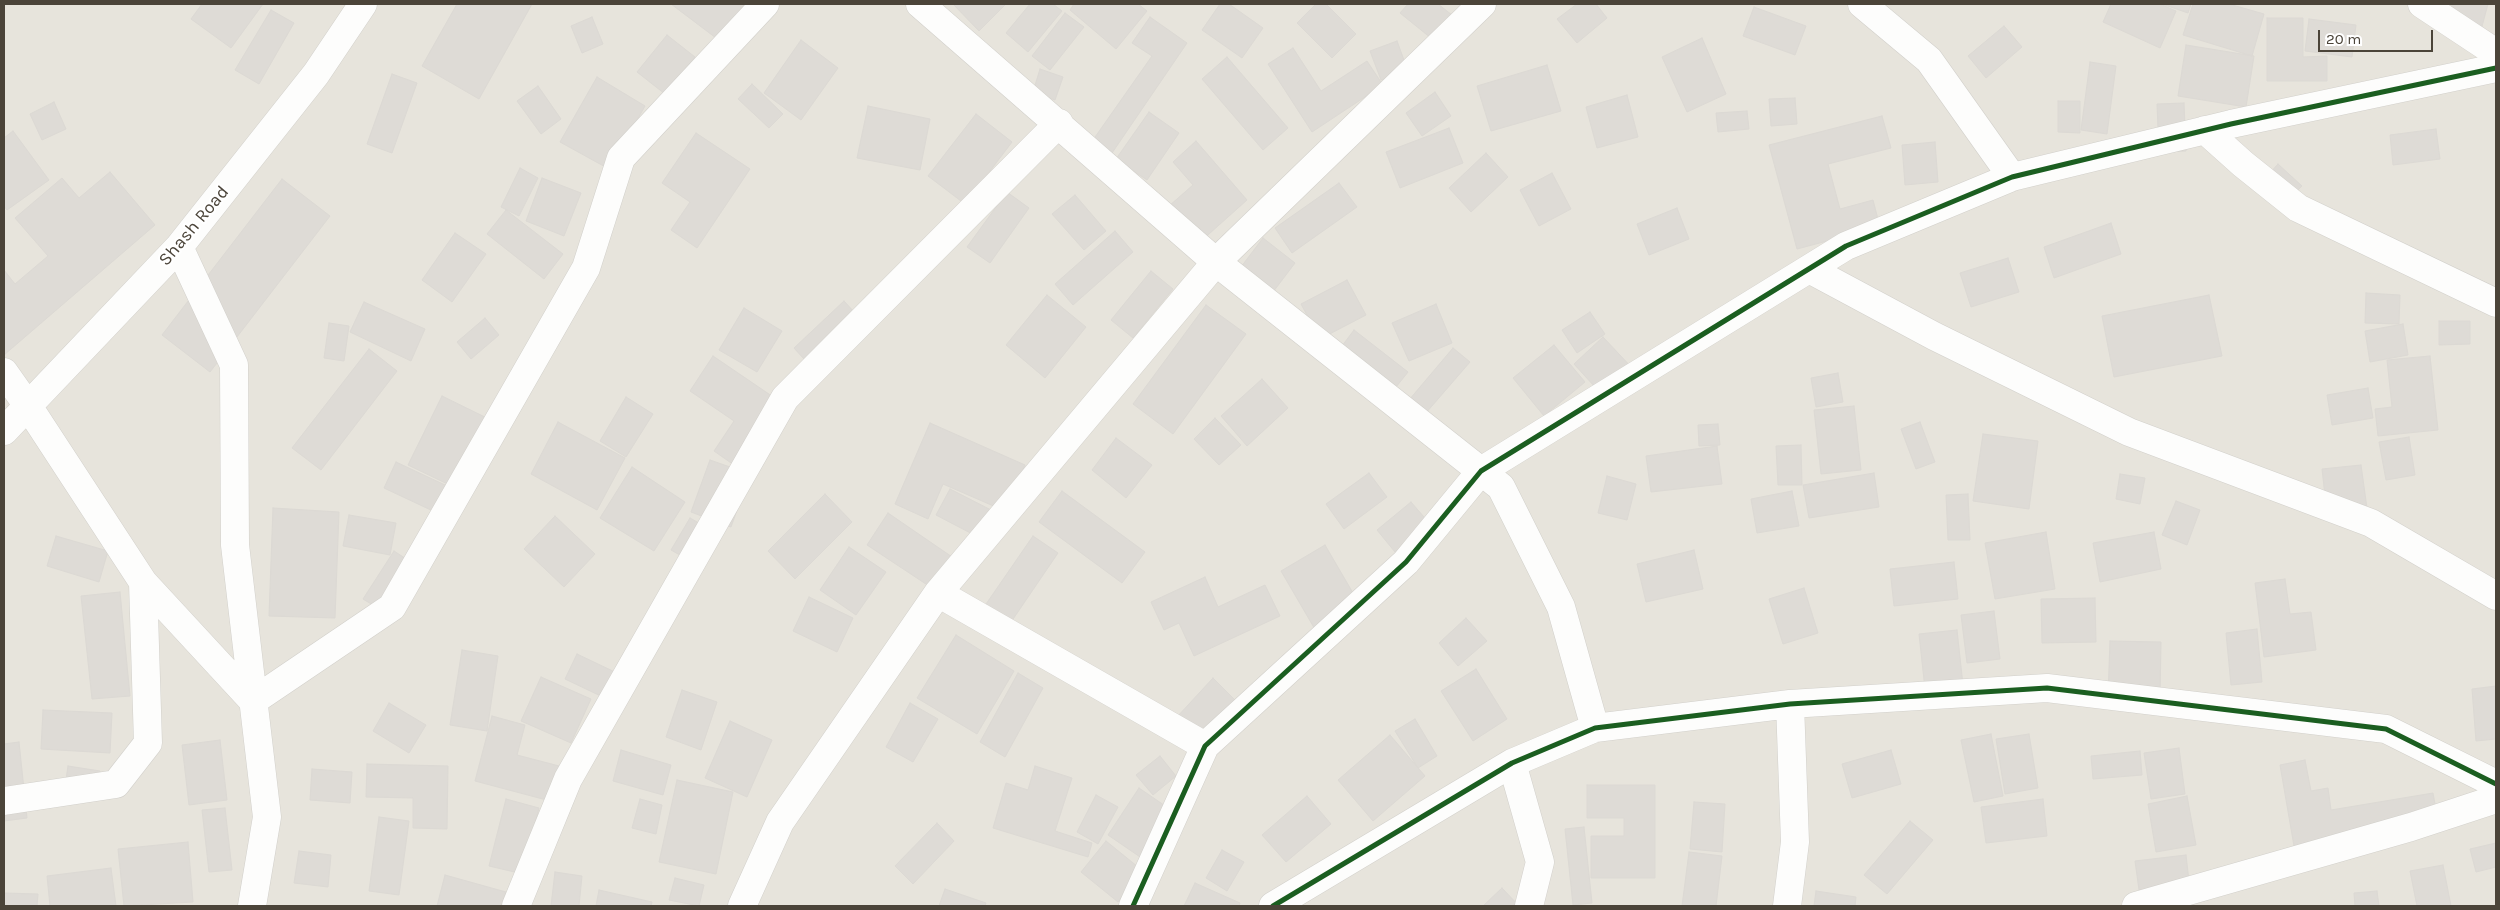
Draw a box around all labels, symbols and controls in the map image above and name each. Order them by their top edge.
scale bar [2320,20,2435,52]
text: 20 m [2326,30,2361,48]
street label: Shash Road [154,182,234,270]

